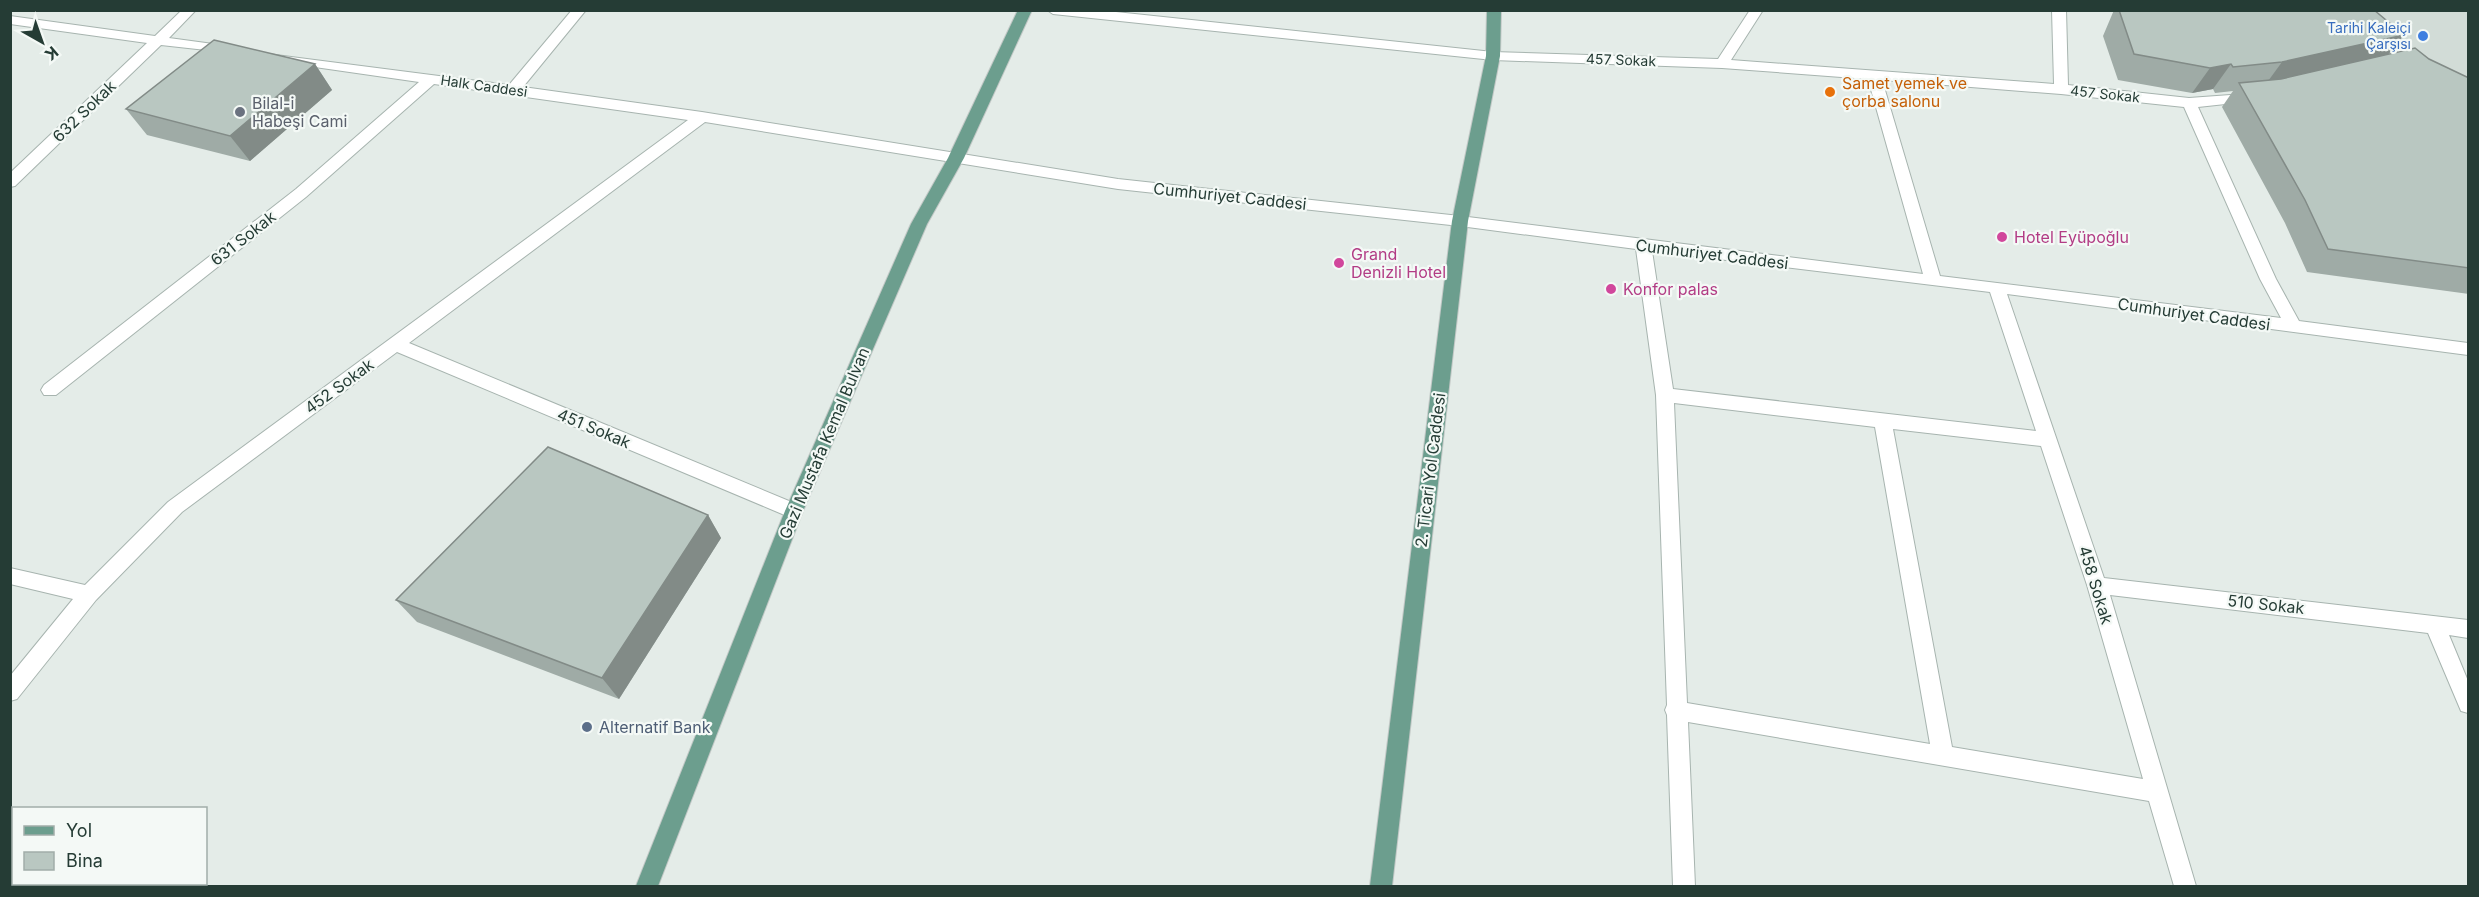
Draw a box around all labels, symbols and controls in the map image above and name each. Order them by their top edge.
north arrow [12,12,72,72]
place label: Tarihi Kaleiçi Çarşısı [2327,19,2411,52]
marker: Tarihi Kaleiçi Çarşısı [2416,29,2430,43]
text: K [40,42,62,65]
street label: 457 Sokak [1586,50,1657,69]
street label: Halk Caddesi [440,71,529,100]
place label: Samet yemek ve çorba salonu [1842,73,1967,111]
street label: 632 Sokak [48,76,120,146]
street label: 457 Sokak [2069,81,2141,106]
marker: Samet yemek ve çorba salonu [1823,85,1837,99]
place label: Bilal-i Habeşi Cami [252,93,347,131]
marker: Bilal-i Habeşi Cami [233,105,247,119]
street label: Cumhuriyet Caddesi [1152,178,1308,214]
street label: 631 Sokak [206,206,280,270]
place label: Hotel Eyüpoğlu [2014,227,2129,247]
marker: Hotel Eyüpoğlu [1995,230,2009,244]
street label: Cumhuriyet Caddesi [1634,235,1790,273]
place label: Grand Denizli Hotel [1351,244,1446,282]
marker: Grand Denizli Hotel [1332,256,1346,270]
place label: Konfor palas [1623,279,1718,299]
marker: Konfor palas [1604,282,1618,296]
street label: Cumhuriyet Caddesi [2116,293,2272,335]
street label: Gazi Mustafa Kemal Bulvan [775,344,873,542]
street label: 452 Sokak [300,354,378,418]
street label: 2. Ticari Yol Caddesi [1411,392,1449,548]
street label: 451 Sokak [554,404,634,452]
street label: 458 Sokak [2075,543,2117,627]
street label: 510 Sokak [2227,590,2306,618]
place label: Alternatif Bank [599,717,711,737]
marker: Alternatif Bank [580,720,594,734]
legend [12,807,207,885]
text: Yol [66,820,92,841]
text: Bina [66,850,103,871]

